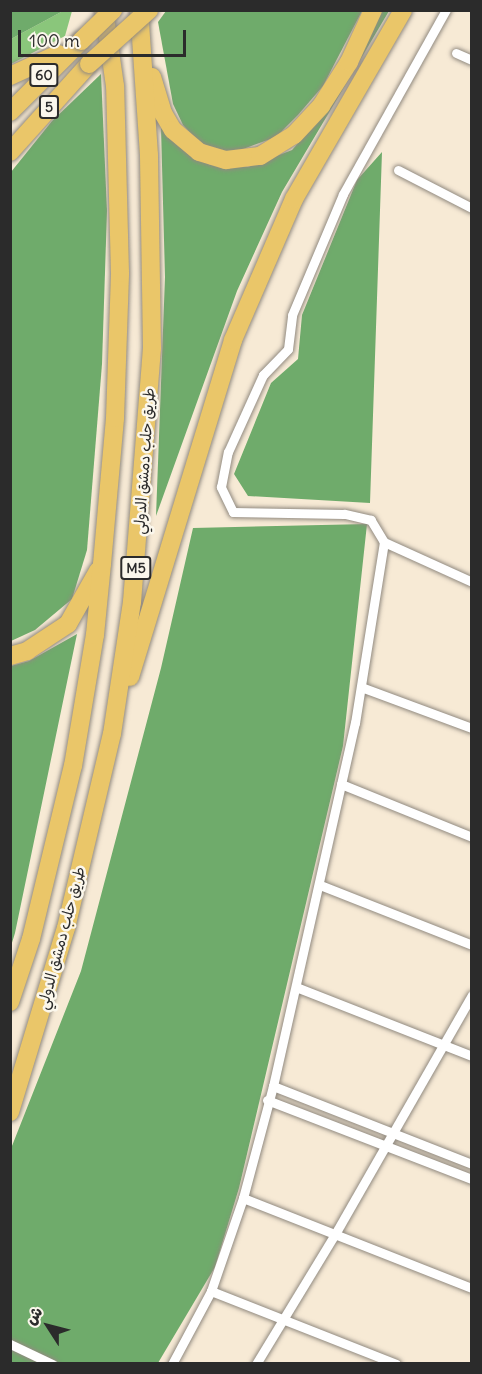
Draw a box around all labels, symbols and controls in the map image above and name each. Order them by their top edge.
scale bar [21,18,189,56]
text: 100 m [29,29,80,52]
road number: 60 [29,64,59,86]
road number: 5 [38,96,60,118]
street label: طريق حلب دمشق الدولي [130,387,158,535]
road number: M5 [120,557,152,579]
street label: طريق حلب دمشق الدولي [33,865,89,1011]
north arrow [18,1296,78,1356]
text: ش [20,1302,47,1328]

